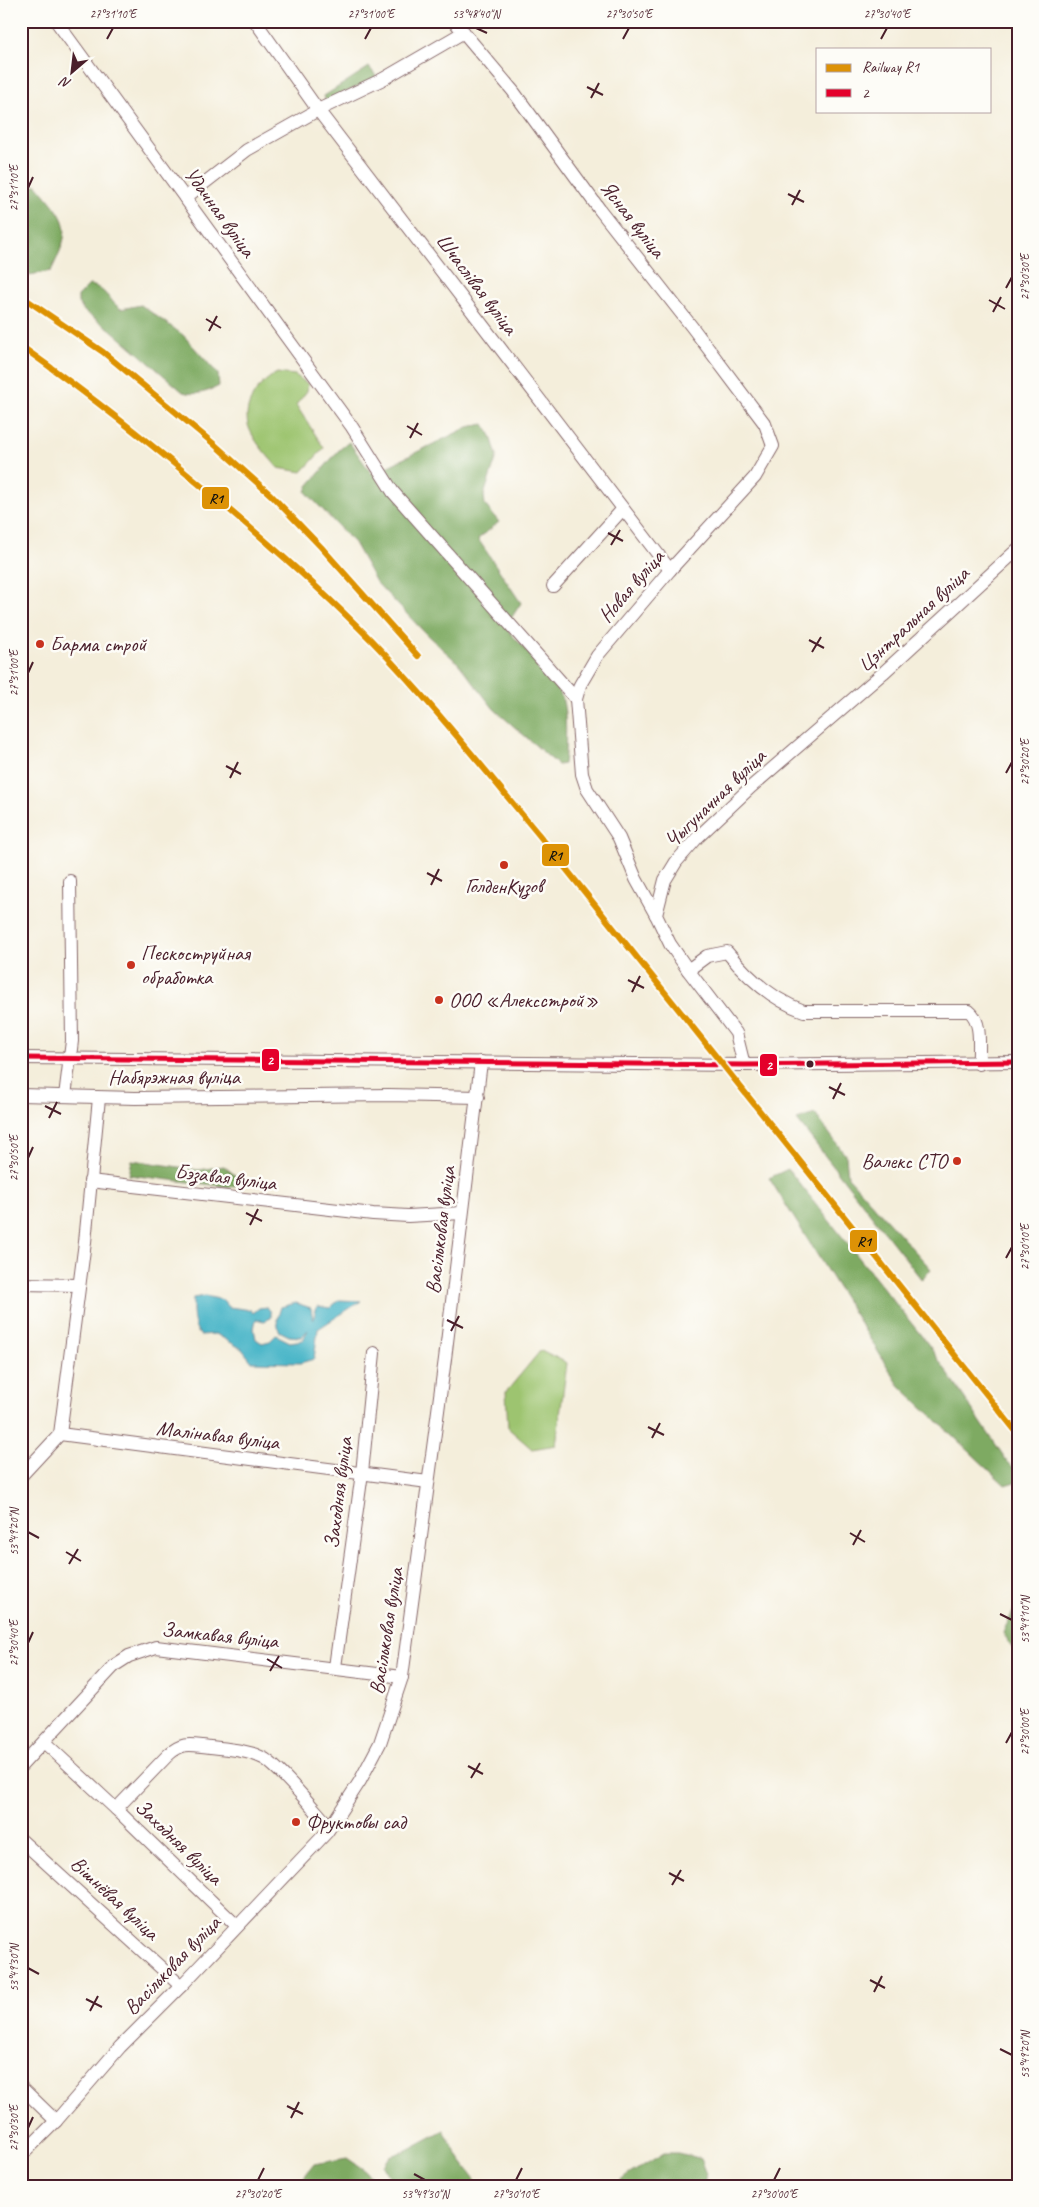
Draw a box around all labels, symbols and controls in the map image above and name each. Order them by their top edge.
text: 27°31'10"E [90,6,138,22]
text: 27°31'00"E [348,6,396,22]
text: 53°48'40"N [452,6,501,22]
text: 27°30'50"E [606,6,654,22]
text: 27°30'40"E [864,6,912,22]
north arrow [48,48,98,98]
legend [816,48,992,112]
text: Railway R1 [862,58,921,77]
text: N [56,72,74,93]
text: 2 [862,84,870,103]
street label: Удачная вуліца [179,162,262,264]
text: 27°31'10"E [6,163,22,211]
street label: Ясная вуліца [595,175,672,264]
street label: Шчаслівая вуліца [430,228,525,341]
text: 27°30'30"E [1017,252,1033,300]
line badge: R1 [201,486,230,510]
text: R1 [209,490,225,507]
street label: Новая вуліца [592,543,671,628]
street label: Цэнтральная вуліца [852,559,976,677]
place label: Барма строй [50,631,147,657]
marker: Барма строй [34,638,46,650]
text: 27°31'00"E [6,648,22,696]
text: 27°30'20"E [1017,737,1033,785]
street label: Чыгуначная вуліца [659,742,772,853]
line badge: R1 [541,843,570,867]
text: R1 [548,847,564,864]
marker: ГолденКузов [498,859,510,871]
place label: ГолденКузов [465,873,547,900]
place label: Пескоструйная обработка [141,940,251,990]
marker: Пескоструйная обработка [125,959,137,971]
place label: ООО «Алексстрой» [449,987,599,1013]
marker: ООО «Алексстрой» [433,994,445,1006]
line badge: 2 [261,1048,280,1072]
text: 2 [267,1052,275,1069]
line badge: 2 [759,1053,778,1077]
text: 2 [766,1057,774,1074]
unlabelled marker [805,1059,815,1069]
street label: Набярэжная вуліца [108,1064,242,1090]
text: 27°30'50"E [6,1133,22,1181]
place label: Валекс СТО [861,1148,950,1174]
marker: Валекс СТО [951,1155,963,1167]
street label: Бэзавая вуліца [174,1158,280,1197]
street label: Васільковая вуліца [419,1163,461,1295]
text: 27°30'10"E [1017,1222,1033,1270]
line badge: R1 [849,1229,878,1253]
text: R1 [857,1233,873,1250]
street label: Малінавая вуліца [155,1415,283,1456]
street label: Заходняя вуліца [318,1434,358,1550]
text: 53°49'20"N [6,1507,22,1556]
street label: Васільковая вуліца [363,1564,409,1696]
text: 53°49'10"N [1017,1595,1033,1644]
street label: Замкавая вуліца [160,1616,281,1654]
text: 27°30'40"E [6,1618,22,1666]
text: 27°30'00"E [1017,1707,1033,1755]
street label: Заходняя вуліца [130,1794,230,1892]
place label: Фруктовы сад [306,1809,408,1835]
marker: Фруктовы сад [290,1816,302,1828]
street label: Вішнёвая вуліца [65,1850,166,1947]
street label: Васільковая вуліца [118,1909,227,2020]
text: 53°49'30"N [6,1943,22,1992]
text: 53°49'20"N [1017,2030,1033,2079]
text: 27°30'30"E [6,2103,22,2151]
text: 27°30'20"E [235,2186,283,2202]
text: 53°49'30"N [401,2186,450,2202]
text: 27°30'10"E [493,2186,541,2202]
text: 27°30'00"E [751,2186,799,2202]

